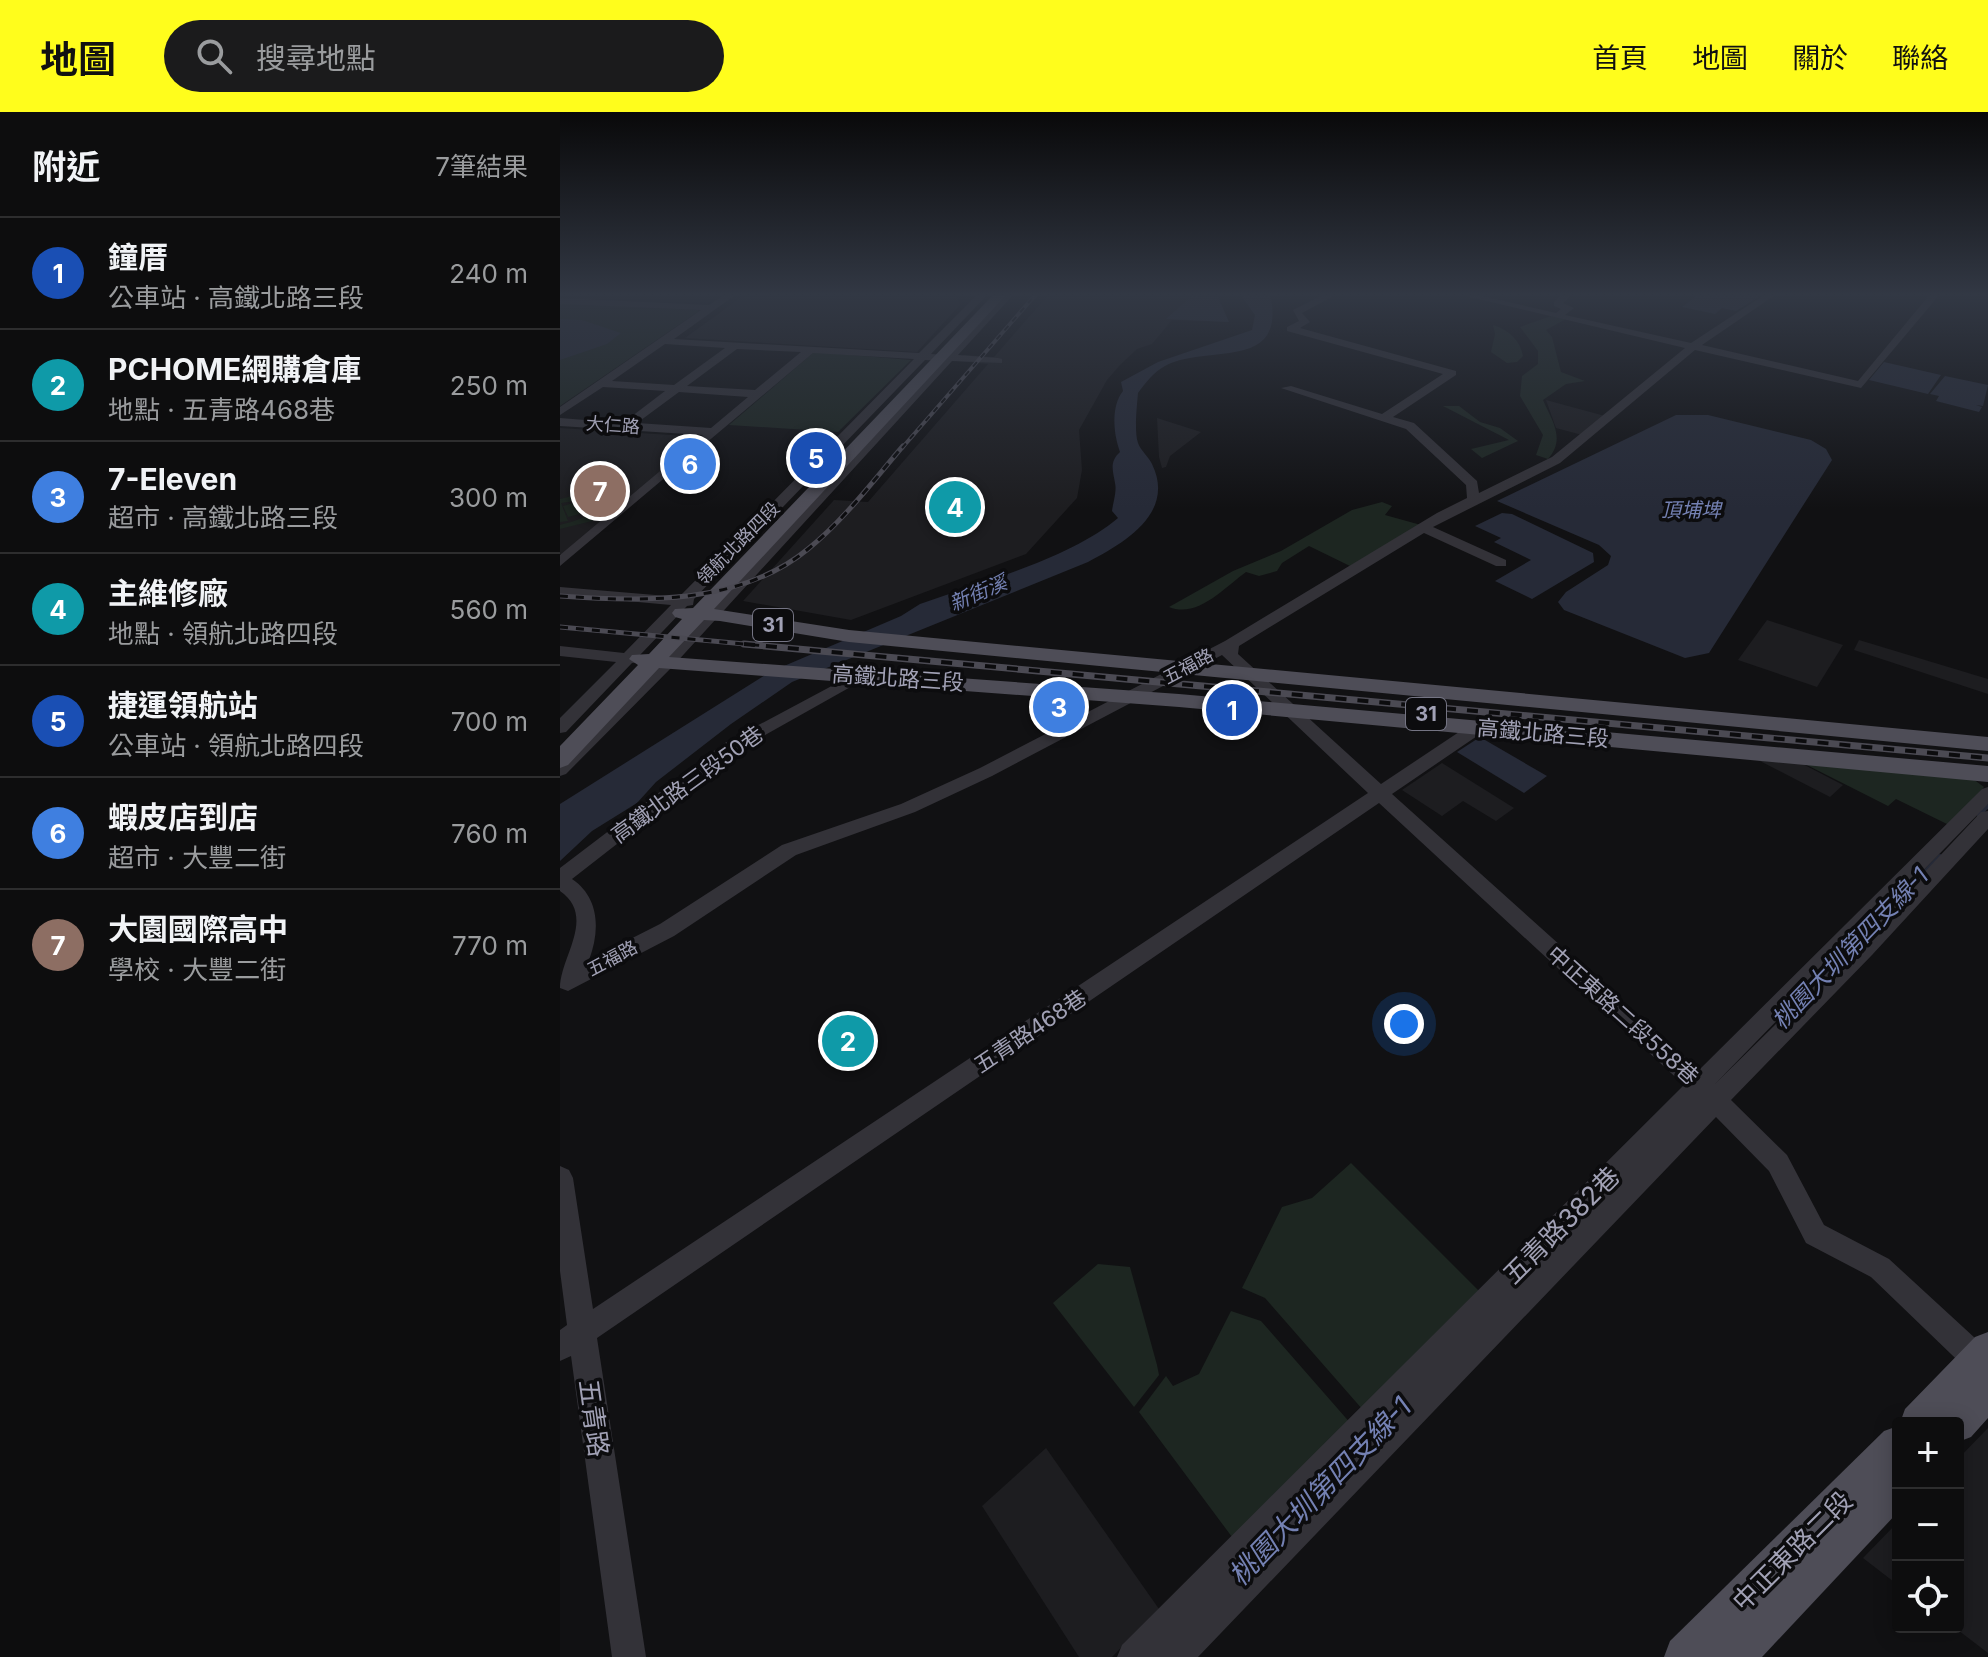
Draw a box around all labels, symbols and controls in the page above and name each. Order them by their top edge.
search box [164,20,724,92]
icon: search [192,34,236,78]
text: 地圖 [40,36,116,82]
text: 搜尋地點 [256,40,376,76]
text: 首頁 [1592,41,1648,75]
text: 地圖 [1692,41,1748,75]
text: 關於 [1792,41,1848,75]
text: 聯絡 [1892,41,1948,75]
text: 附近 [32,146,100,187]
text: 7筆結果 [435,151,528,182]
text: 鐘厝 [108,239,168,275]
text: 1 [52,258,64,289]
text: 240 m [449,258,528,289]
text: 公車站 · 高鐵北路三段 [108,282,364,313]
text: PCHOME網購倉庫 [108,351,361,387]
text: 2 [50,370,66,401]
text: 250 m [450,370,528,401]
text: 地點 · 五青路468巷 [108,394,335,425]
street label: 大仁路 [585,413,641,437]
pin: 5 [790,428,842,488]
pin: 6 [664,434,716,494]
text: 7-Eleven [108,461,237,497]
pin: 7 [574,461,626,521]
pin: 4 [929,477,981,537]
text: 3 [50,482,66,513]
text: 300 m [449,482,528,513]
street label: 領航北路四段 [692,497,784,589]
water label: 頂埔埤 [1661,498,1723,522]
text: 超市 · 高鐵北路三段 [108,502,338,533]
water label: 新街溪 [946,569,1013,616]
text: 主維修廠 [108,575,228,611]
text: 4 [49,594,67,625]
text: 560 m [450,594,528,625]
road number: 31 [753,609,793,641]
text: 地點 · 領航北路四段 [108,618,338,649]
street label: 五福路 [1159,644,1217,688]
street label: 高鐵北路三段 [831,660,965,696]
pin: 3 [1033,677,1085,737]
pin: 1 [1206,680,1258,740]
text: 捷運領航站 [108,687,258,723]
road number: 31 [1406,698,1446,730]
text: 5 [50,706,66,737]
text: 700 m [451,706,528,737]
street label: 高鐵北路三段 [1476,714,1610,752]
street label: 高鐵北路三段50巷 [606,720,768,848]
text: 公車站 · 領航北路四段 [108,730,364,761]
text: 蝦皮店到店 [108,799,258,835]
text: 6 [50,818,66,849]
text: 760 m [451,818,528,849]
text: 超市 · 大豐二街 [108,842,286,873]
water label: 桃園大圳第四支線-1 [1766,861,1935,1035]
text: 大園國際高中 [108,911,288,947]
text: 7 [50,930,66,961]
text: 770 m [452,930,528,961]
street label: 五福路 [583,936,641,980]
street label: 中正東路二段558巷 [1542,940,1704,1090]
text: 學校 · 大豐二街 [108,954,286,985]
street label: 五青路468巷 [969,984,1091,1078]
your location [1384,1004,1424,1044]
pin: 2 [822,1011,874,1071]
street label: 五青路382巷 [1496,1160,1626,1290]
street label: 五青路 [573,1377,615,1459]
water label: 桃園大圳第四支線-1 [1222,1389,1419,1592]
map controls [1892,1417,1964,1633]
button: + [1892,1417,1964,1489]
street label: 中正東路二段 [1726,1485,1858,1617]
button: − [1892,1489,1964,1561]
button: locate [1892,1561,1964,1633]

